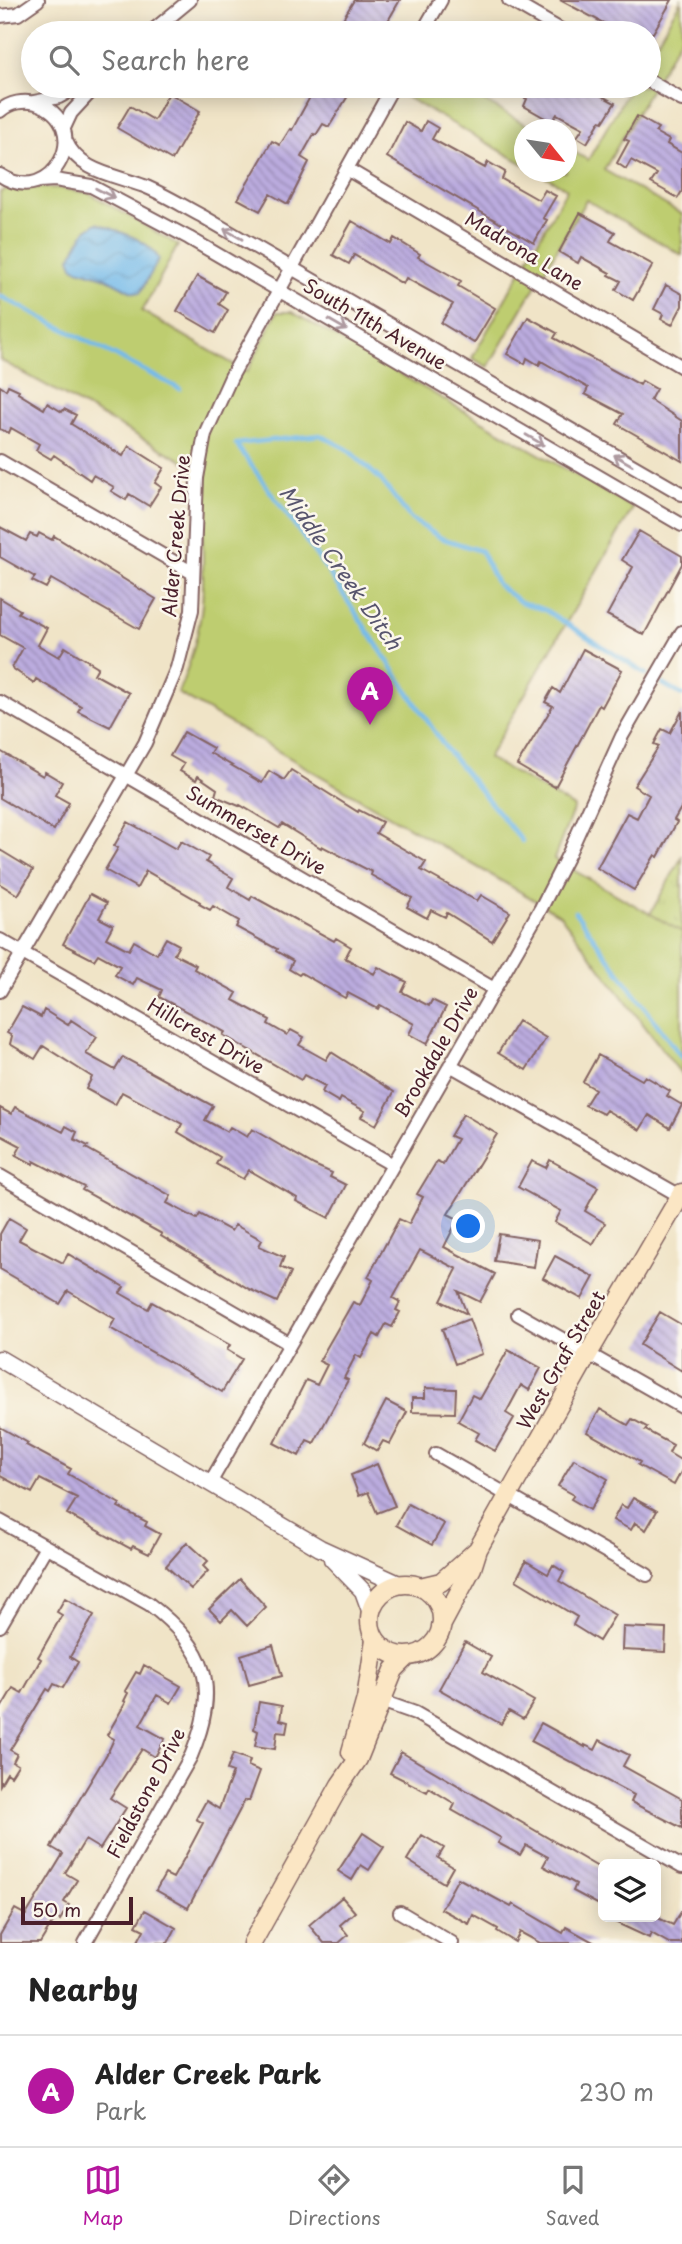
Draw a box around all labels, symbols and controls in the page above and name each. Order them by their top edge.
search box [21,21,661,98]
text: Search here [101,40,250,79]
icon: search [45,41,83,79]
north arrow [514,119,577,182]
one-way arrow [94,187,115,201]
street label: Madrona Lane [460,204,589,296]
one-way arrow [223,227,243,241]
street label: South 11th Avenue [299,271,452,376]
one-way arrow [328,318,348,332]
one-way arrow [524,433,544,447]
one-way arrow [613,453,634,466]
street label: Alder Creek Drive [154,454,196,618]
water label: Middle Creek Ditch [273,478,411,656]
pin: A [347,667,393,725]
street label: Summerset Drive [181,778,332,881]
street label: Brookdale Drive [386,981,484,1122]
street label: Hillcrest Drive [143,990,270,1080]
your location [451,1209,485,1243]
street label: West Graf Street [509,1285,611,1434]
street label: Fieldstone Drive [99,1722,191,1863]
map controls [598,1859,661,1922]
button: layers [598,1859,661,1922]
scale bar [21,1894,133,1926]
text: 50 m [32,1895,81,1923]
text: Nearby [28,1966,138,2011]
text: Alder Creek Park [95,2054,321,2093]
text: A [42,2074,60,2109]
text: 230 m [579,2074,654,2109]
text: Park [95,2093,146,2128]
tab: Map [83,2161,123,2231]
tab: Directions [288,2161,381,2231]
tab: Saved [546,2161,599,2231]

